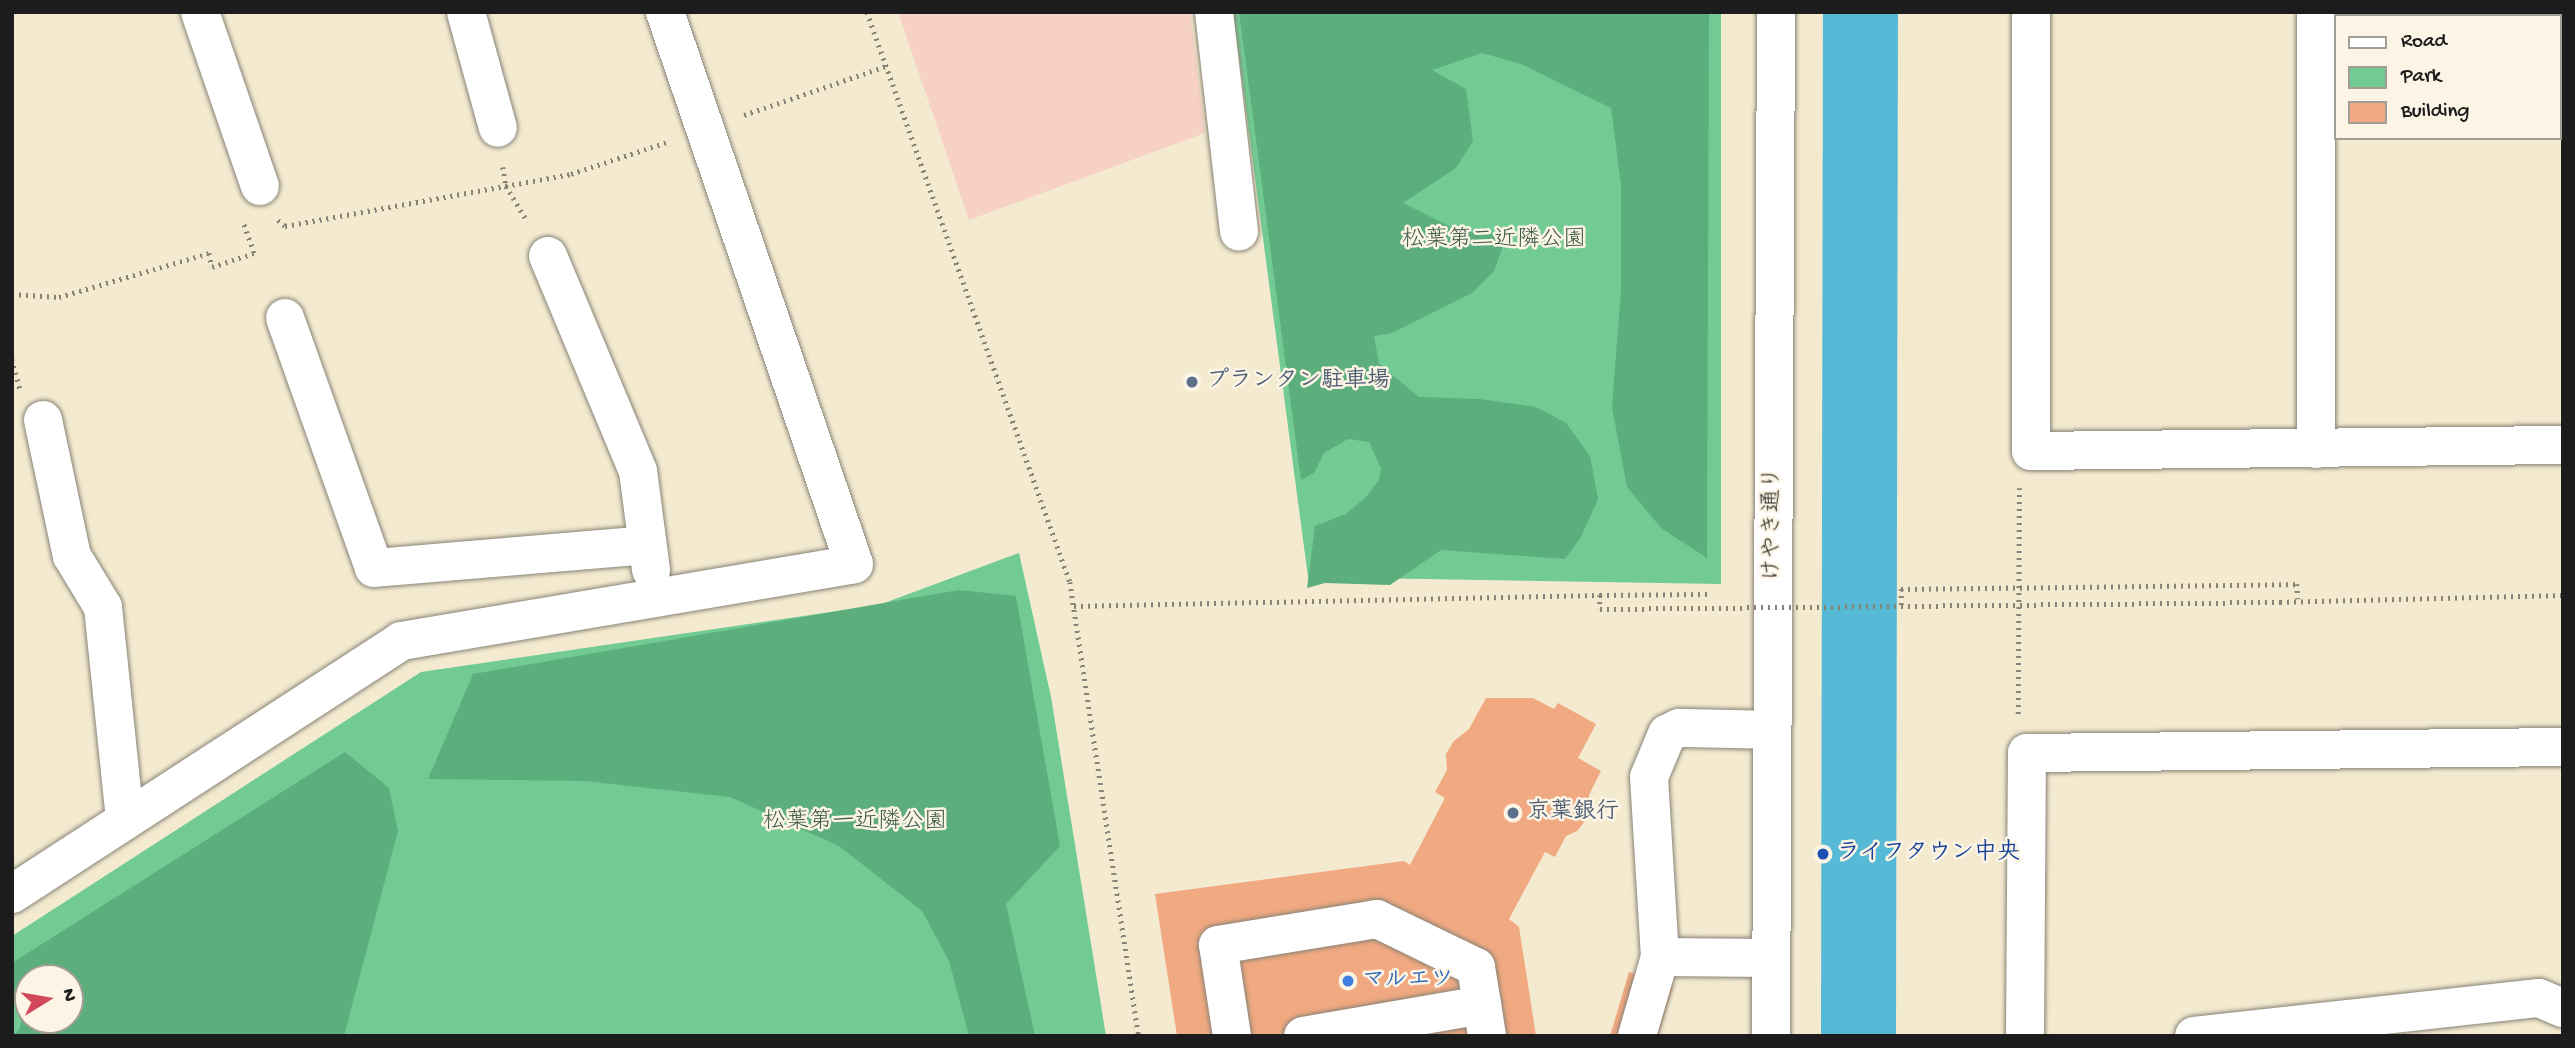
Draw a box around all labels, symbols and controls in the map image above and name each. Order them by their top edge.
legend [2334,14,2561,140]
text: Road [2401,30,2447,55]
text: Park [2401,65,2441,90]
text: Building [2401,100,2470,125]
park label: 松葉第二近隣公園 [1402,227,1586,255]
place label: プランタン駐車場 [1206,368,1390,396]
marker: プランタン駐車場 [1184,374,1200,390]
street label: けやき通り [1760,467,1788,581]
place label: 京葉銀行 [1527,799,1619,827]
marker: 京葉銀行 [1505,805,1521,821]
park label: 松葉第一近隣公園 [763,809,947,837]
place label: ライフタウン中央 [1837,840,2021,868]
marker: ライフタウン中央 [1815,846,1831,862]
north arrow [14,964,84,1034]
place label: マルエツ [1362,967,1454,995]
marker: マルエツ [1340,973,1356,989]
text: N [56,987,81,1004]

